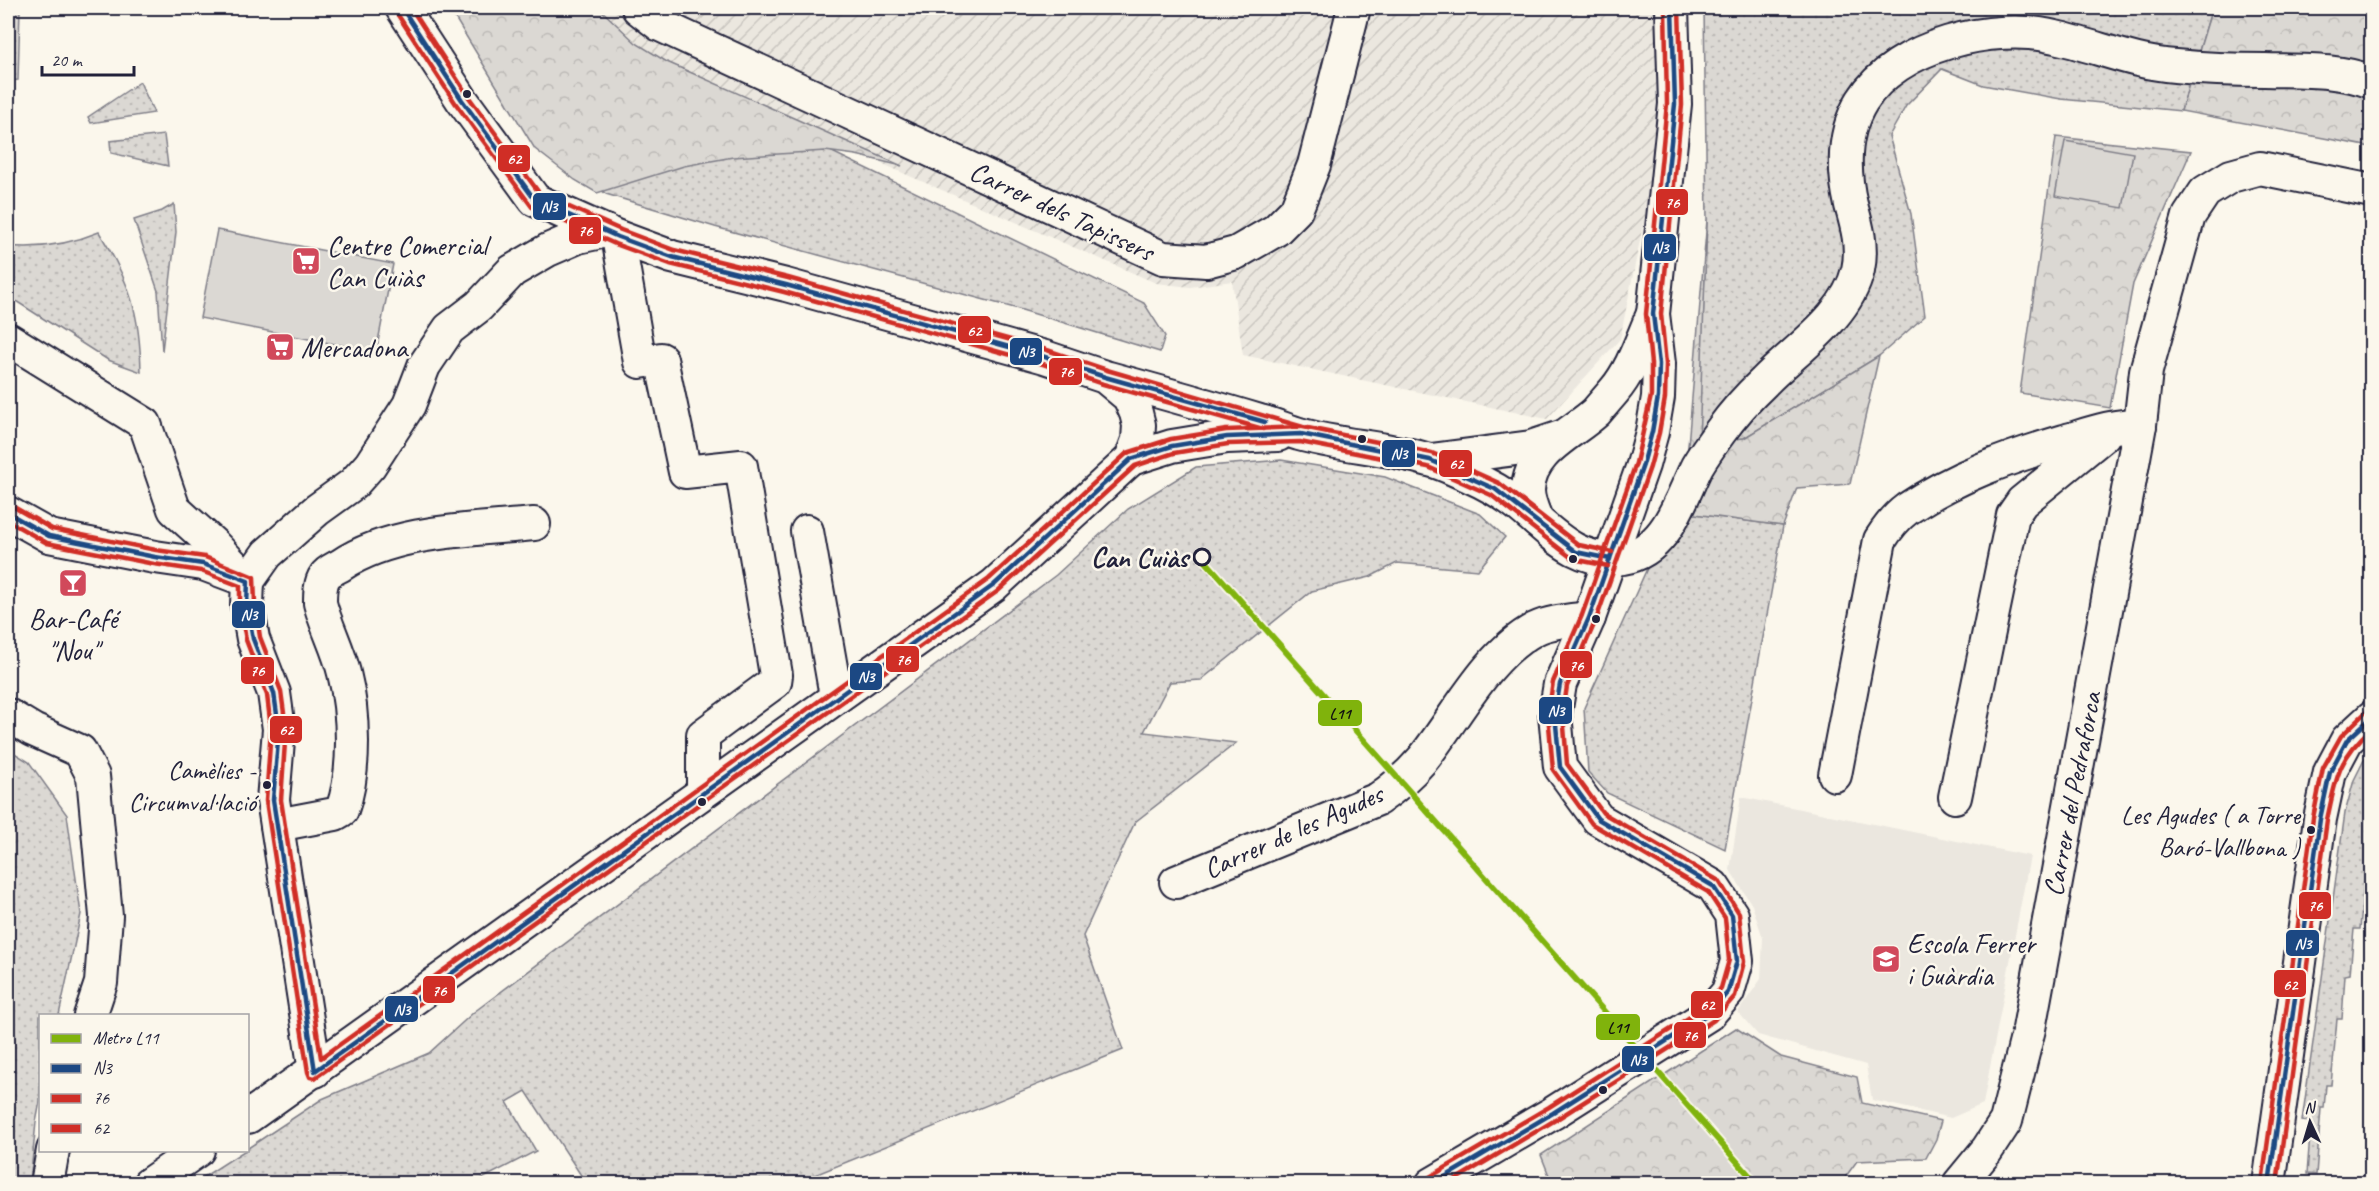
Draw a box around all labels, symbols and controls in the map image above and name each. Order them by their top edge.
scale bar [42,39,134,77]
text: 20 m [51,49,84,71]
unlabelled marker [461,88,473,100]
line badge: 62 [497,144,531,173]
text: 62 [507,149,523,169]
street label: Carrer dels Tapissers [964,153,1162,270]
line badge: 76 [1655,188,1689,216]
line badge: N3 [532,192,567,221]
text: 76 [1665,193,1681,213]
text: N3 [540,197,559,217]
line badge: 76 [568,216,602,245]
text: 76 [578,221,594,241]
place label: Centre Comercial Can Cuiàs [327,228,492,295]
line badge: N3 [1643,233,1677,262]
text: N3 [1651,238,1670,258]
supermarket icon: Centre Comercial Can Cuiàs [290,245,322,277]
line badge: 62 [957,315,992,344]
text: 62 [967,321,983,341]
place label: Mercadona [301,330,409,365]
supermarket icon: Mercadona [264,331,296,363]
line badge: N3 [1009,337,1043,366]
text: N3 [1017,342,1036,362]
line badge: 76 [1048,357,1083,386]
text: 76 [1059,362,1075,382]
unlabelled marker [1356,433,1368,445]
line badge: N3 [1381,439,1416,468]
text: N3 [1390,444,1409,464]
line badge: 62 [1438,449,1473,478]
text: 62 [1449,454,1465,474]
place label: Can Cuiàs [1091,540,1191,575]
marker: Can Cuiàs [1193,548,1211,566]
unlabelled marker [1567,553,1579,565]
bar icon: Bar-Café "Nou" [57,567,89,599]
line badge: N3 [231,600,266,629]
place label: Bar-Café "Nou" [29,601,121,668]
text: N3 [240,605,259,625]
unlabelled marker [1590,613,1602,625]
line badge: 76 [885,645,920,673]
text: 76 [896,650,912,670]
line badge: 76 [1559,650,1593,679]
line badge: 76 [240,656,275,685]
text: 76 [1569,656,1585,676]
text: 76 [250,661,266,681]
line badge: N3 [849,662,883,691]
text: N3 [857,667,876,687]
street label: Carrer del Pedraforca [2035,687,2109,899]
line badge: N3 [1538,696,1573,725]
line badge: L11 [1317,699,1363,727]
text: N3 [1547,701,1566,721]
text: L11 [1329,704,1352,724]
line badge: 62 [269,715,303,744]
text: 62 [279,720,295,740]
place label: Camèlies - Circumval·lació [129,754,260,819]
street label: Carrer de les Agudes [1198,775,1390,886]
marker: Camèlies - Circumval·lació [261,779,273,791]
unlabelled marker [696,796,708,808]
place label: Les Agudes ( a Torre Baró-Vallbona ) [2121,799,2302,864]
marker: Les Agudes ( a Torre Baró-Vallbona ) [2305,824,2317,836]
line badge: 76 [2298,891,2332,920]
text: 76 [2308,896,2324,916]
place label: Escola Ferrer i Guàrdia [1907,926,2037,993]
line badge: N3 [2285,929,2320,957]
text: N3 [2294,934,2313,954]
school or university icon: Escola Ferrer i Guàrdia [1870,943,1902,975]
line badge: 62 [2273,969,2307,998]
line badge: 76 [422,975,456,1004]
text: 62 [2283,975,2299,995]
text: 76 [432,981,448,1001]
line badge: 62 [1690,990,1724,1019]
line badge: N3 [384,995,419,1023]
text: 62 [1700,995,1716,1015]
text: N3 [393,1000,412,1020]
line badge: L11 [1595,1013,1641,1041]
legend [39,1014,249,1152]
text: L11 [1607,1018,1630,1038]
line badge: 76 [1673,1021,1707,1049]
text: 76 [1683,1026,1699,1046]
text: Metro L11 [93,1027,160,1049]
line badge: N3 [1621,1045,1655,1073]
text: N3 [1629,1050,1648,1070]
text: N3 [93,1057,114,1079]
unlabelled marker [1597,1084,1609,1096]
text: 76 [93,1087,110,1109]
north arrow [2280,1092,2340,1152]
text: N [2303,1097,2318,1118]
text: 62 [93,1117,111,1139]

